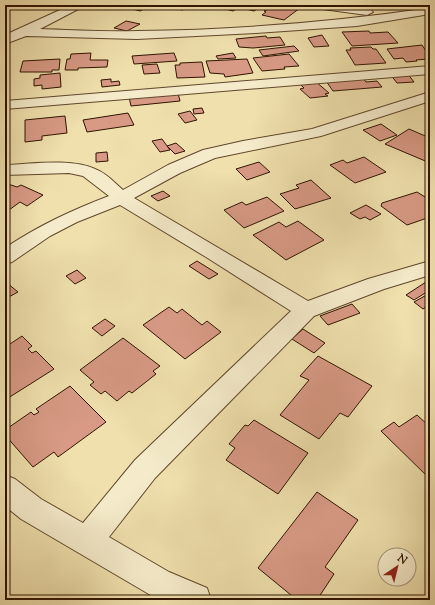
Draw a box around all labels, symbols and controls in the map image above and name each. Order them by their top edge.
north arrow [377,547,417,587]
text: N [393,550,411,569]

